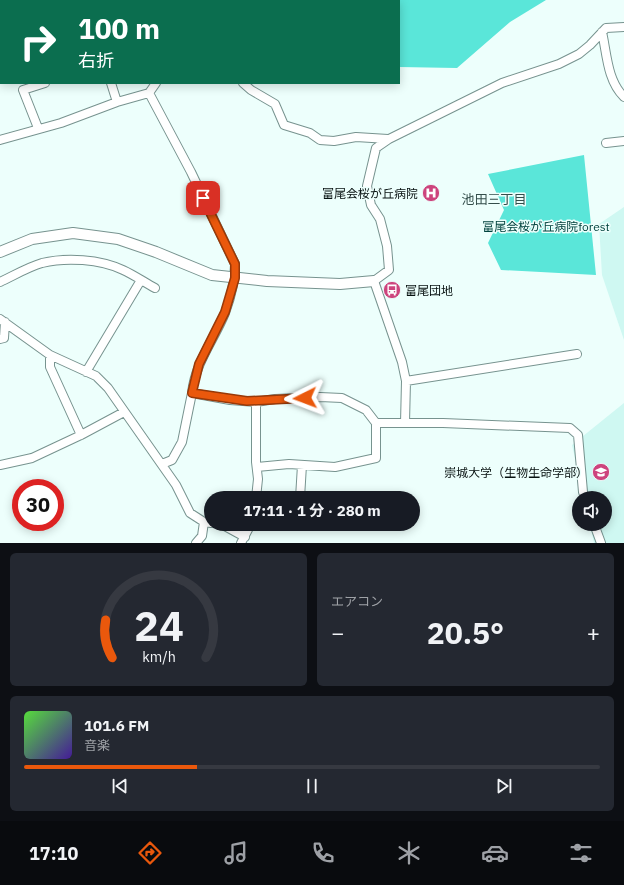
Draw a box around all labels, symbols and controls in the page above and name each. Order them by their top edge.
text: 100 m [78,10,160,47]
icon: right [12,16,64,68]
text: 右折 [78,49,114,72]
pin [186,181,220,215]
hospital icon: 富尾会桜が丘病院 [421,183,441,203]
place label: 富尾会桜が丘病院 [322,186,418,201]
icon: arrive [192,187,214,209]
district label: 池田三丁目 [461,191,527,208]
park label: 富尾会桜が丘病院forest [482,219,610,234]
bus stop icon: 富尾団地 [382,280,402,300]
place label: 富尾団地 [405,283,453,298]
position arrow [284,377,326,419]
school or university icon: 崇城大学（生物生命学部） [591,462,611,482]
place label: 崇城大学（生物生命学部） [444,465,588,480]
speed limit sign: 30 [12,479,64,531]
map controls [572,491,612,531]
button: sound [572,491,612,531]
text: 17:11 · 1 分 · 280 m [243,501,381,520]
text: エアコン [331,593,383,610]
text: 24 [134,597,183,651]
text: 20.5° [427,613,504,652]
text: − [331,618,344,647]
text: + [587,618,600,647]
text: km/h [142,646,175,665]
text: 101.6 FM [84,716,149,735]
text: 音楽 [84,737,110,754]
icon: previous [109,775,131,797]
icon: pause [301,775,323,797]
icon: next [493,775,515,797]
icon: directions [136,839,164,867]
icon: music [222,839,250,867]
icon: phone [309,839,337,867]
icon: climate [395,839,423,867]
icon: car [481,839,509,867]
icon: filters [567,839,595,867]
text: 17:10 [29,842,78,865]

